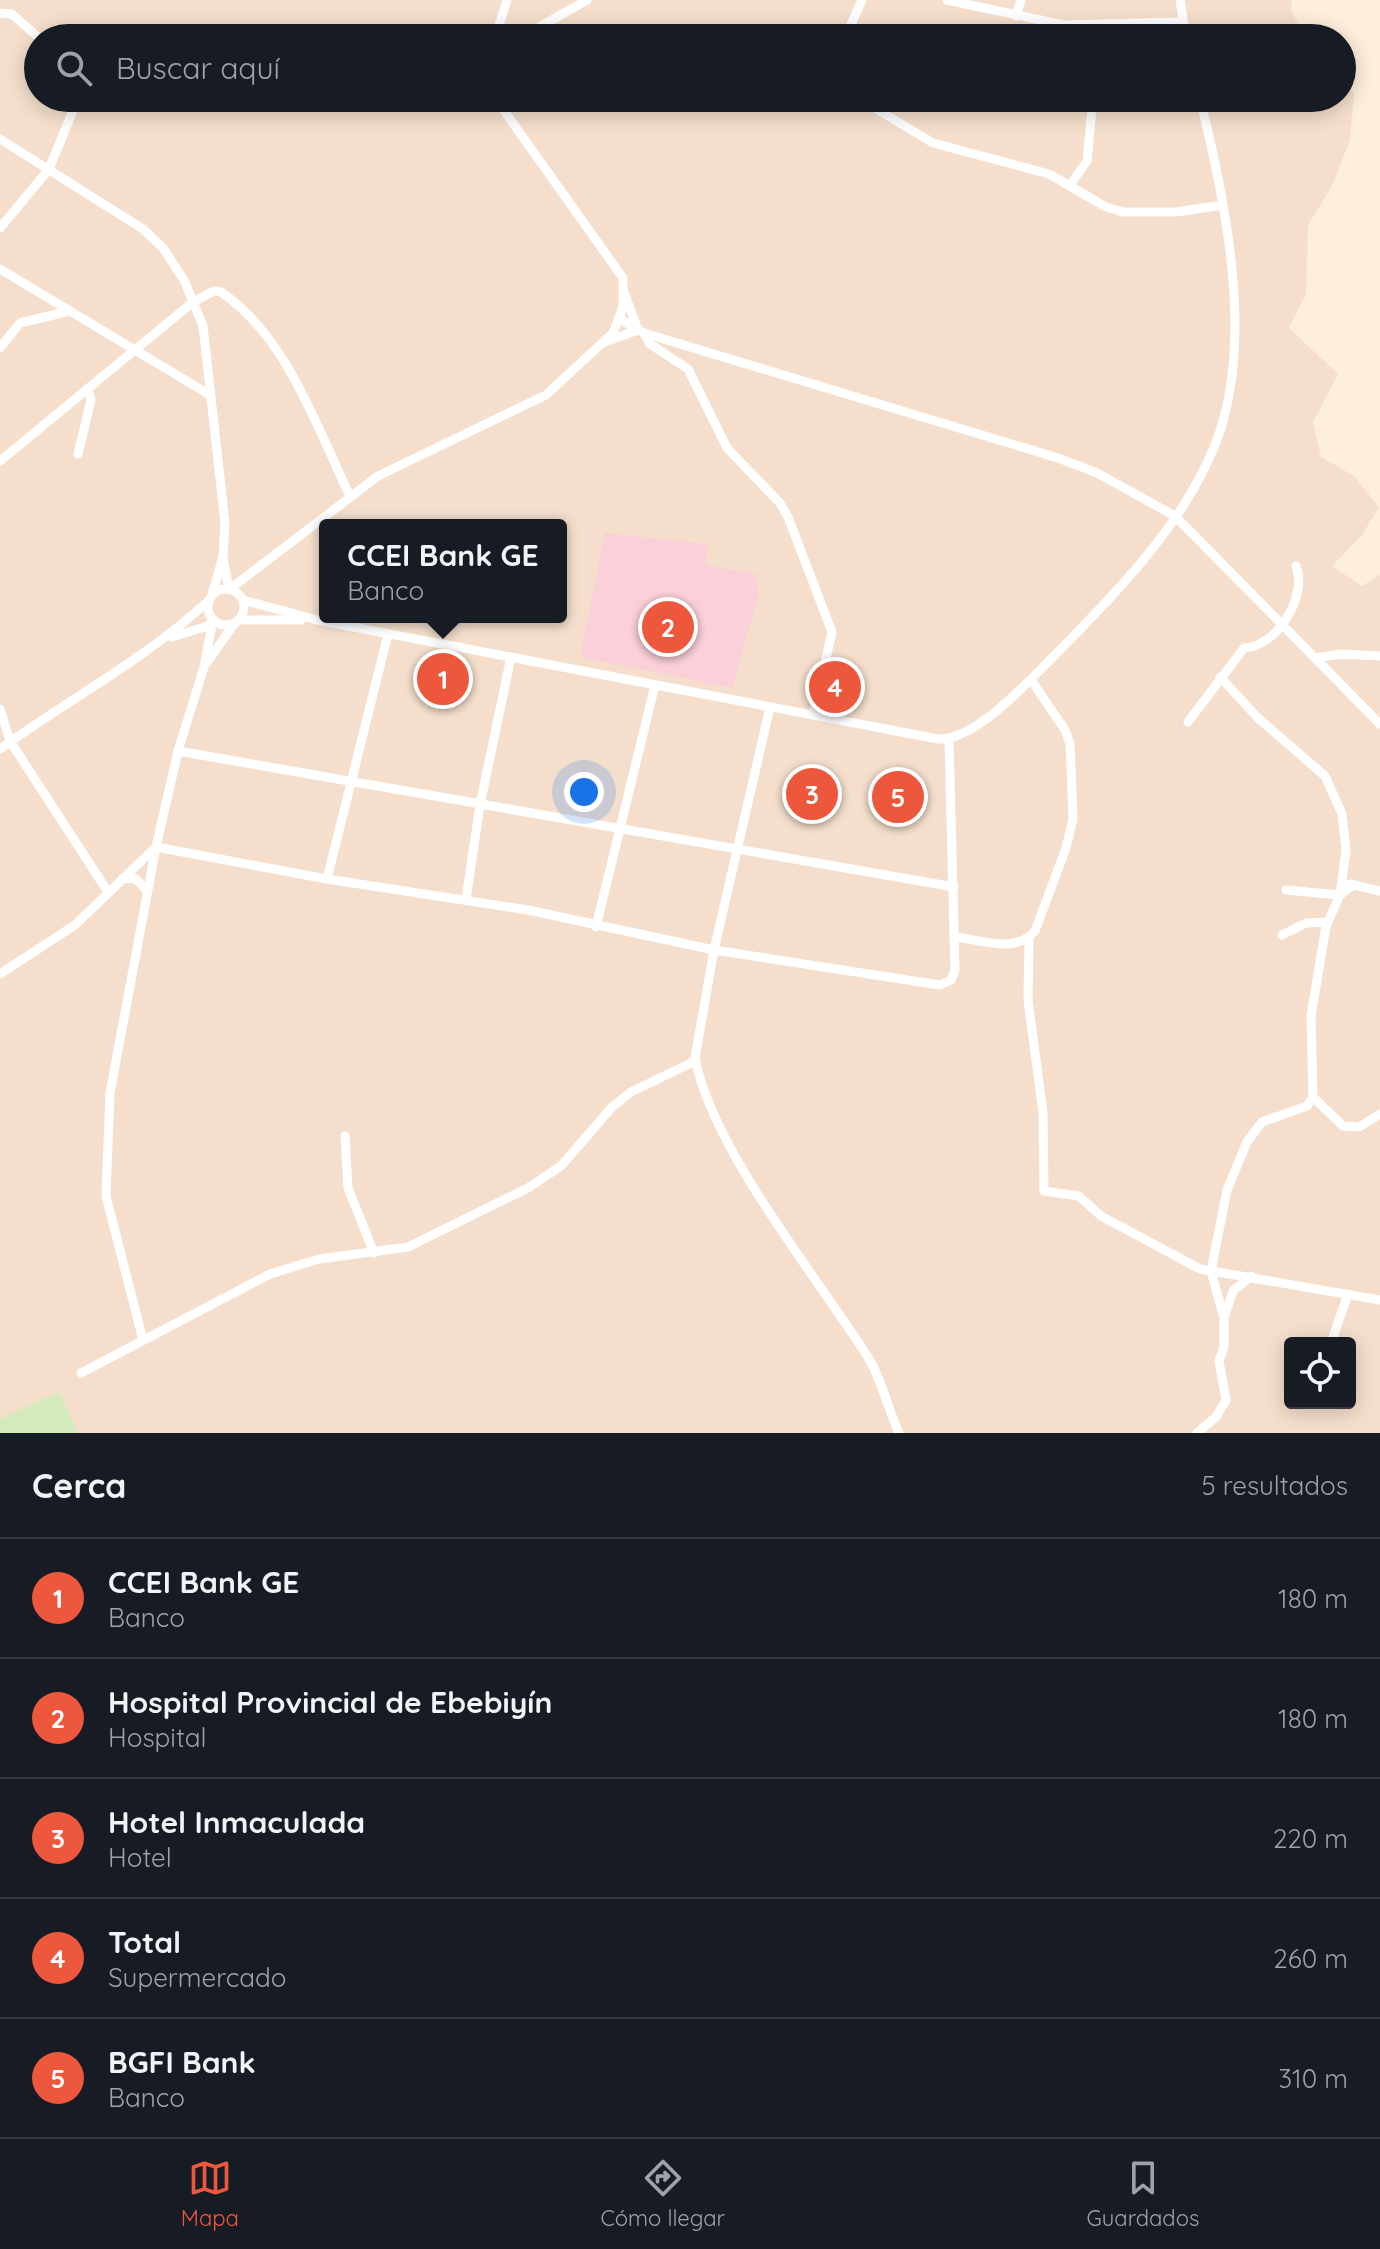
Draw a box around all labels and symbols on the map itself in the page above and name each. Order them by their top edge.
pin: 2 [642,597,694,657]
pin: 1 [417,649,469,709]
pin: 4 [809,657,861,717]
pin: 3 [786,764,838,824]
pin: 5 [872,767,924,827]
your location [564,772,604,812]

